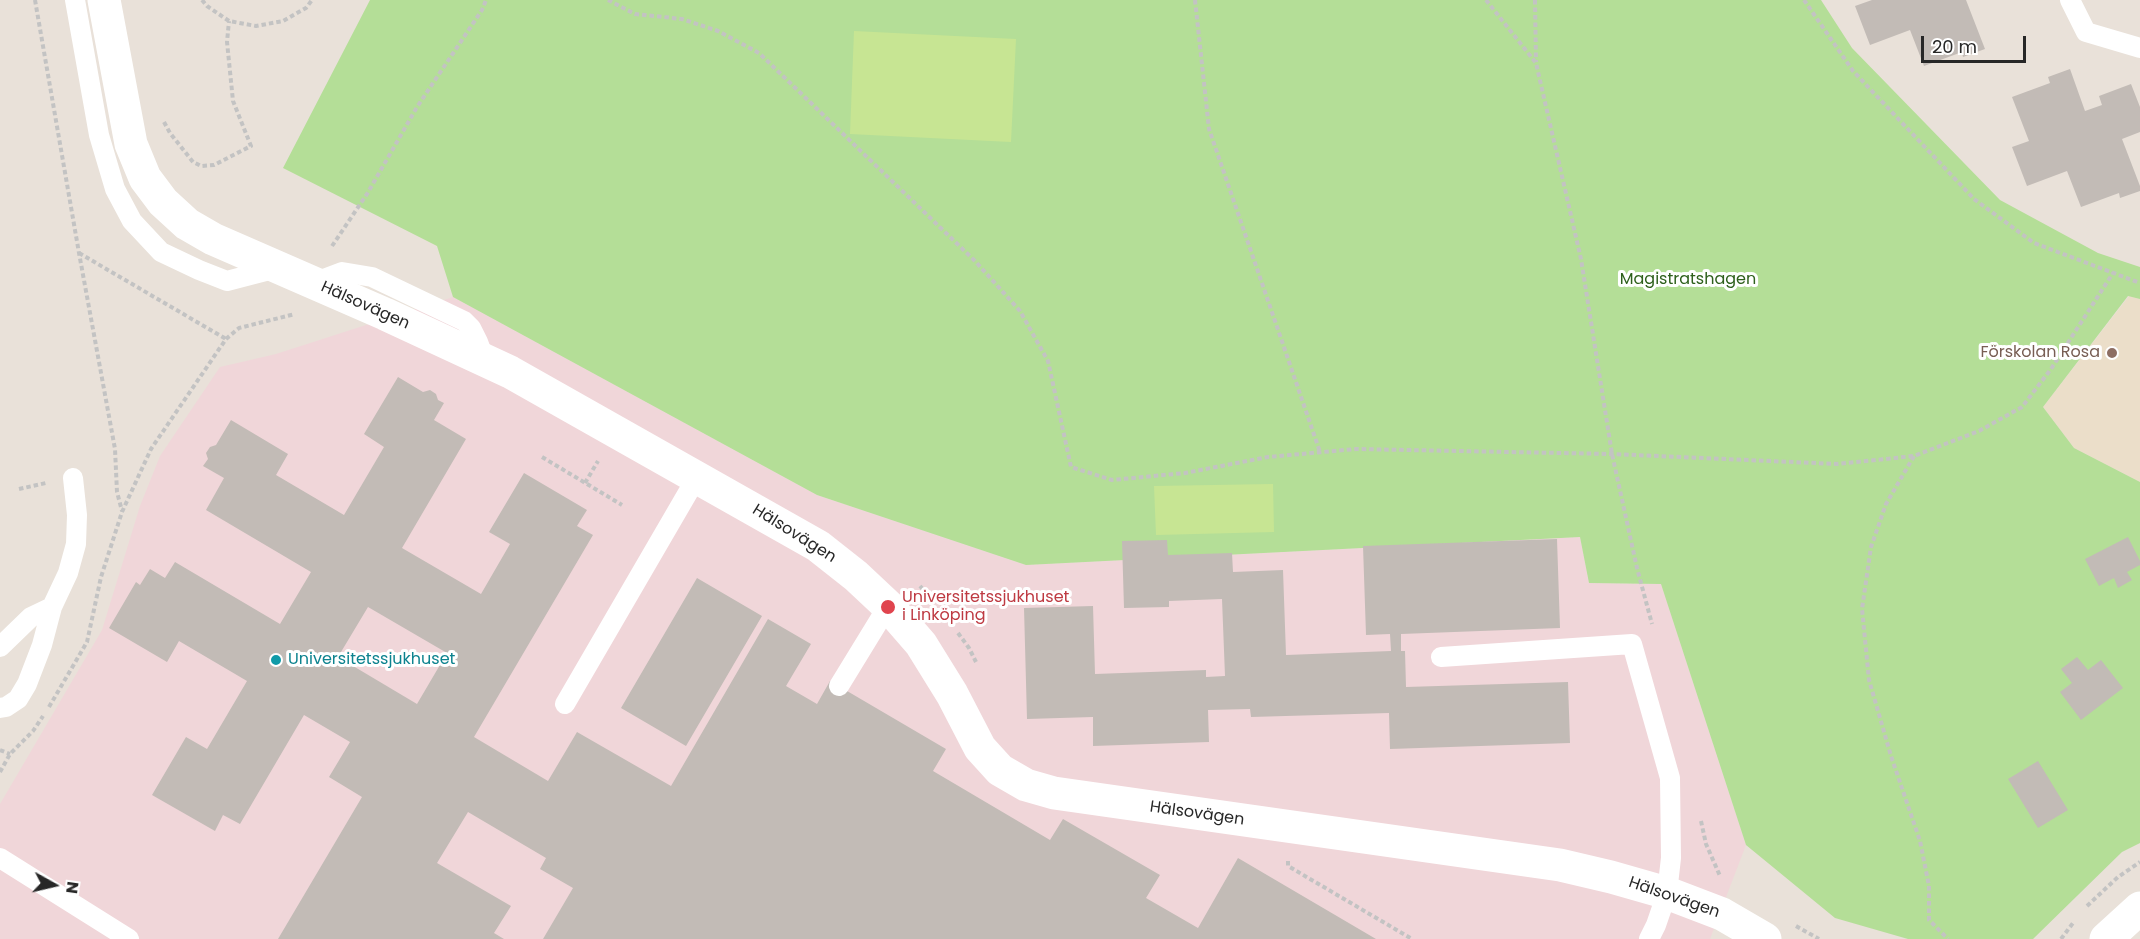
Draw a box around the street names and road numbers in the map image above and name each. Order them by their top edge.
street label: Hälsovägen [318,278,412,334]
street label: Hälsovägen [749,501,839,567]
street label: Hälsovägen [1149,798,1245,830]
street label: Hälsovägen [1626,873,1722,923]

